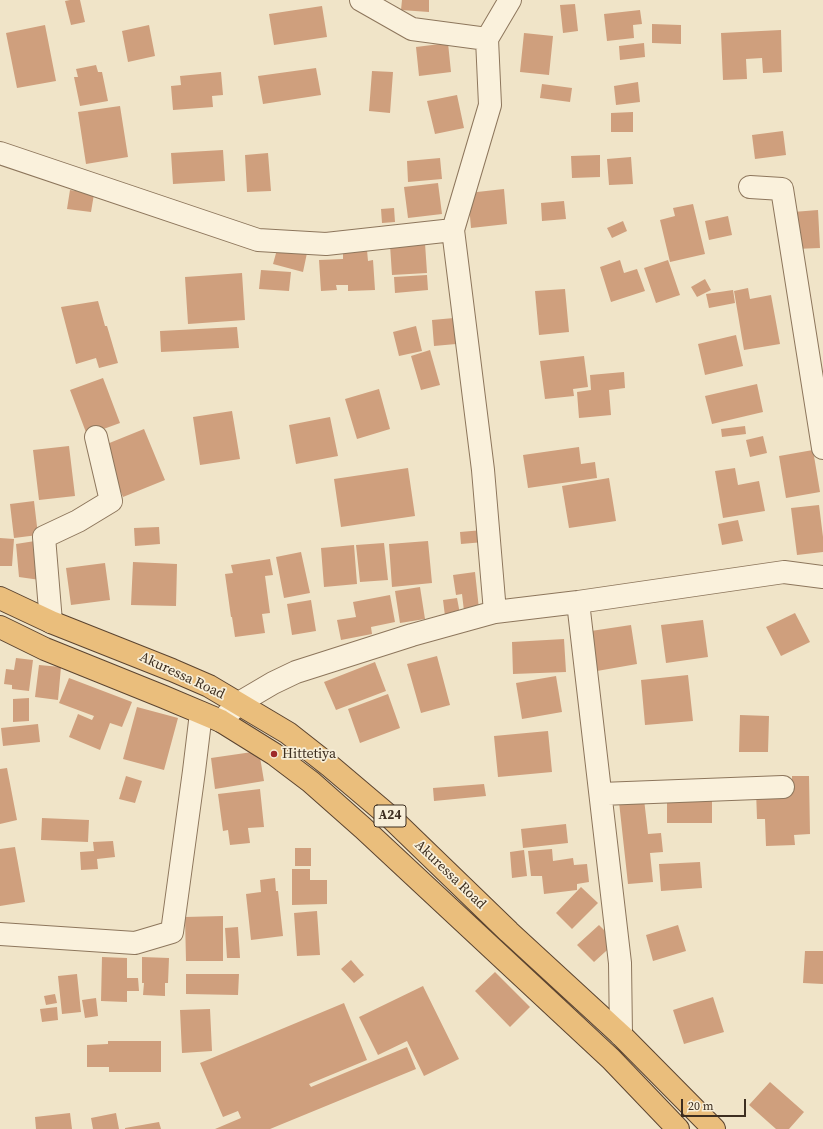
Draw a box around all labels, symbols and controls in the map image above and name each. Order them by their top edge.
street label: Akuressa Road [137,649,227,703]
place label: Hittetiya [282,746,336,762]
marker: Hittetiya [269,749,279,759]
road number: A24 [374,805,406,827]
street label: Akuressa Road [411,837,489,913]
scale bar [683,1091,748,1117]
text: 20 m [688,1098,714,1114]

